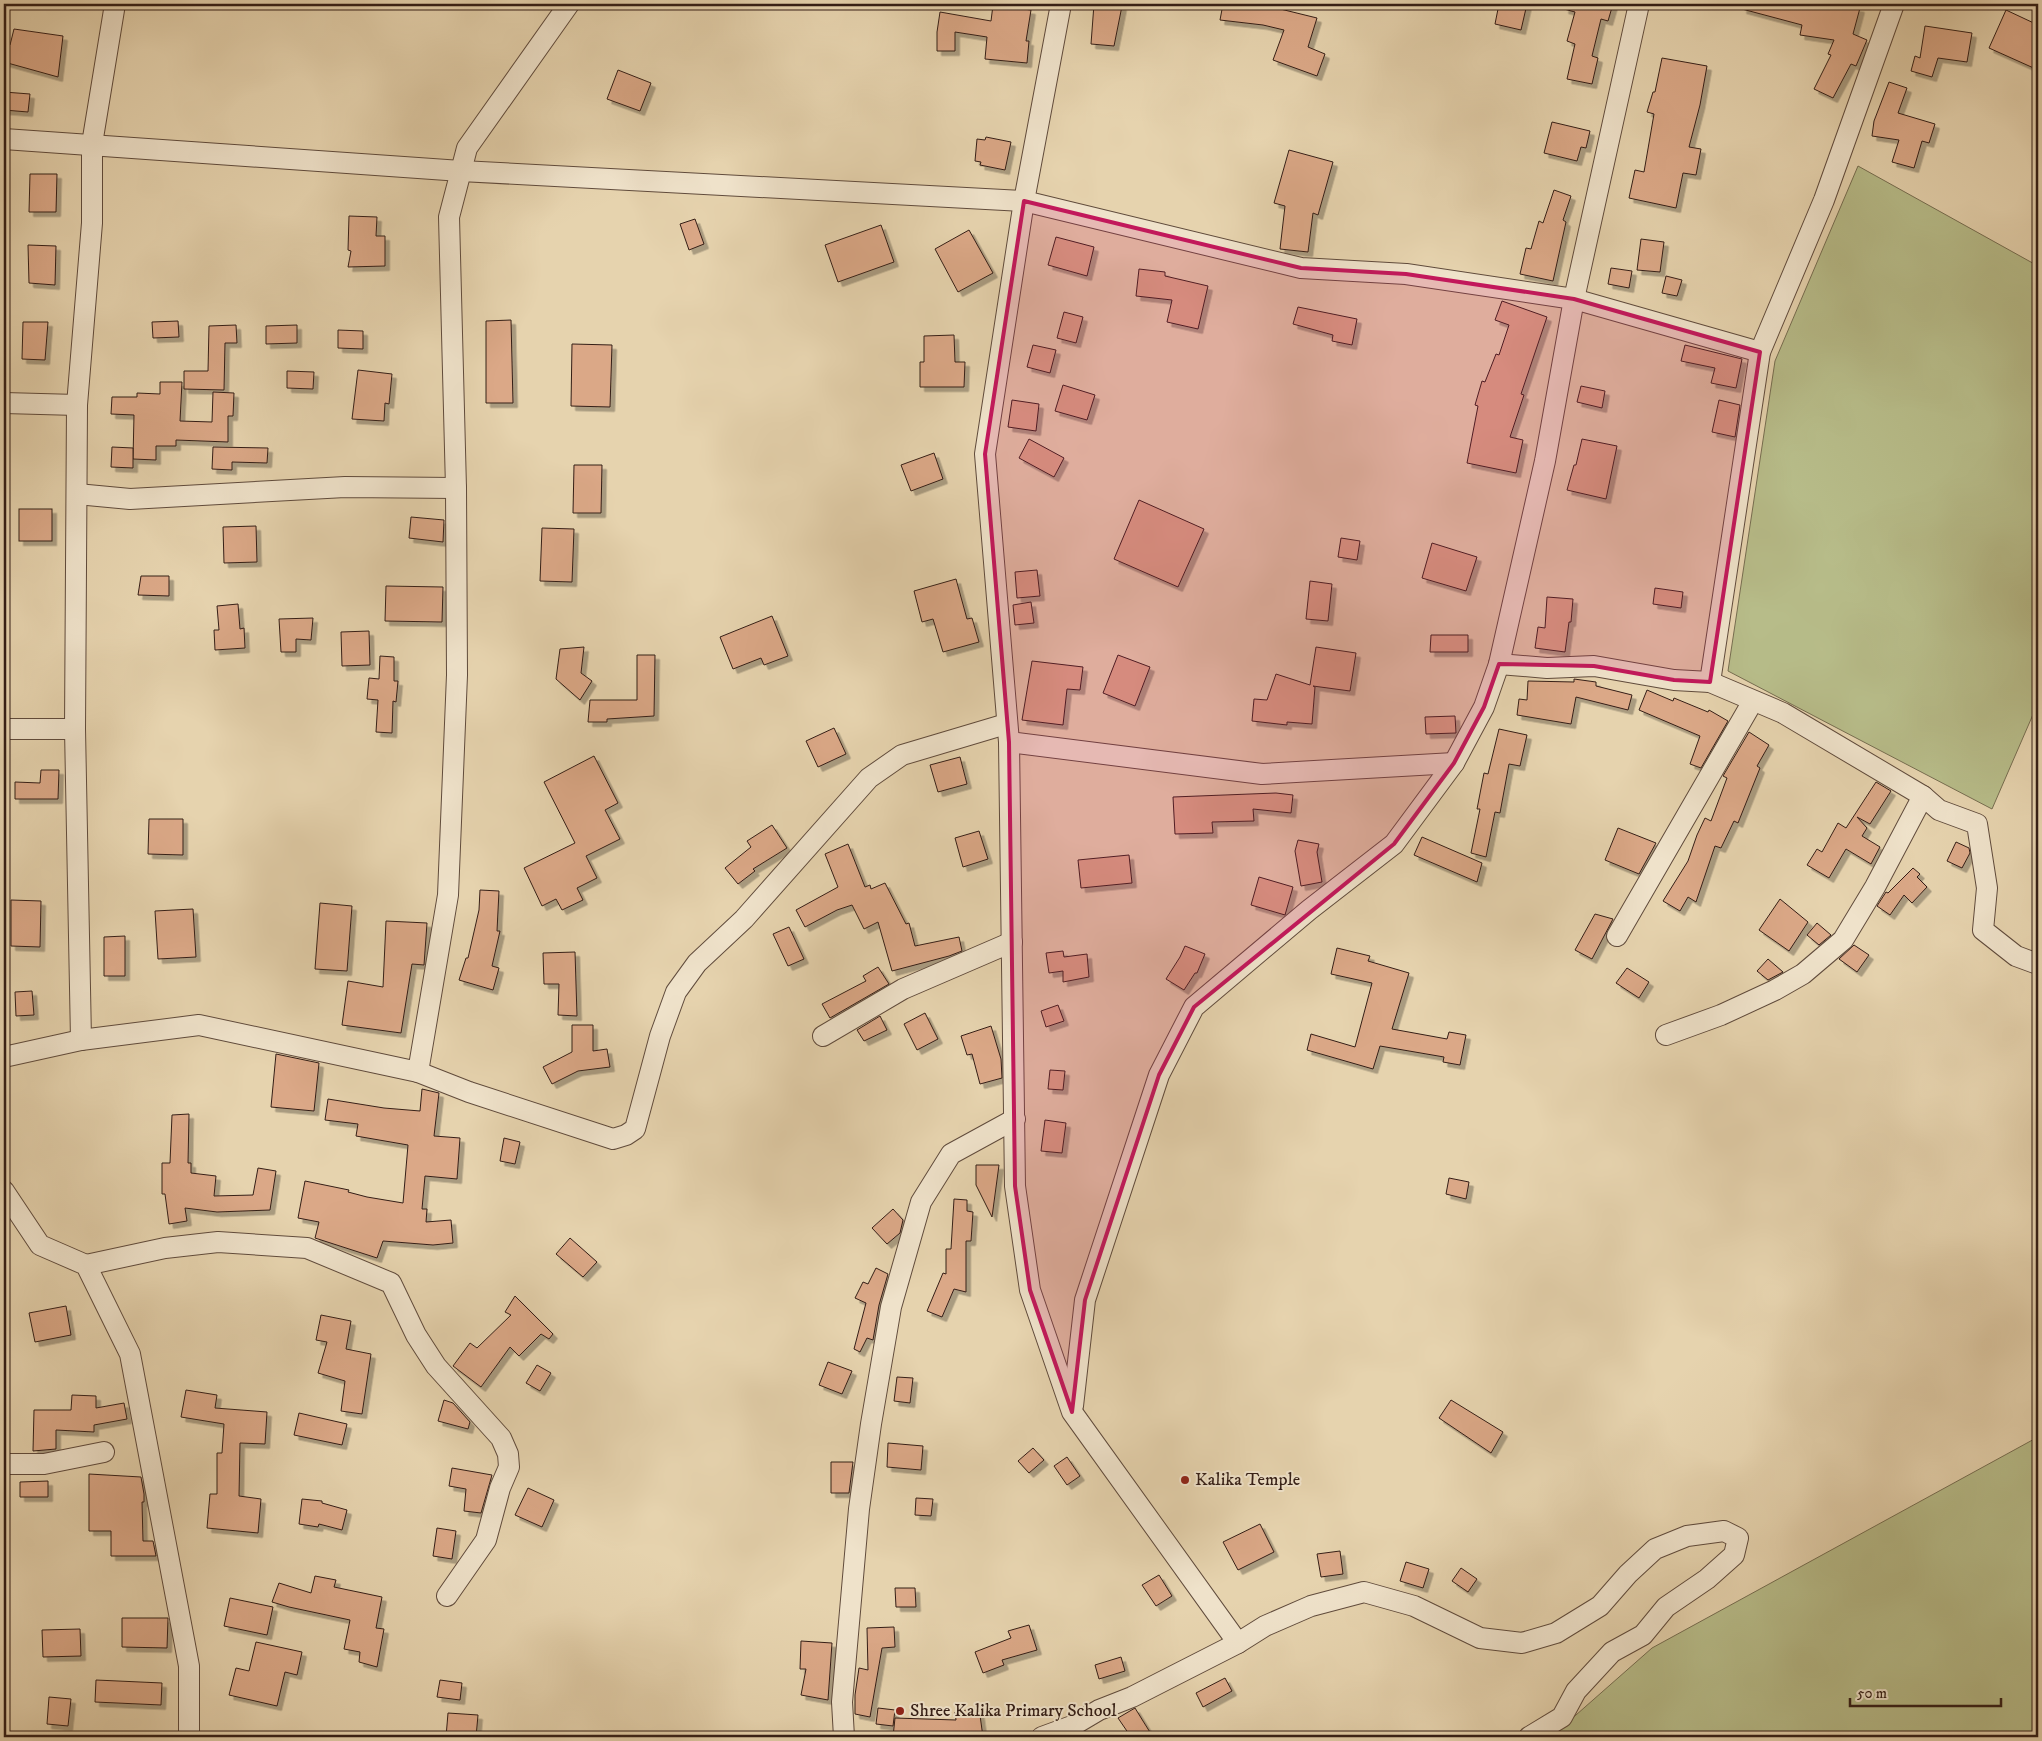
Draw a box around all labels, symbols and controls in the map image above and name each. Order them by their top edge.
place label: Kalika Temple [1195,1469,1300,1491]
marker: Kalika Temple [1179,1474,1191,1486]
scale bar [1850,1676,2001,1708]
text: 50 m [1857,1684,1887,1703]
place label: Shree Kalika Primary School [910,1700,1117,1722]
marker: Shree Kalika Primary School [894,1705,906,1717]

